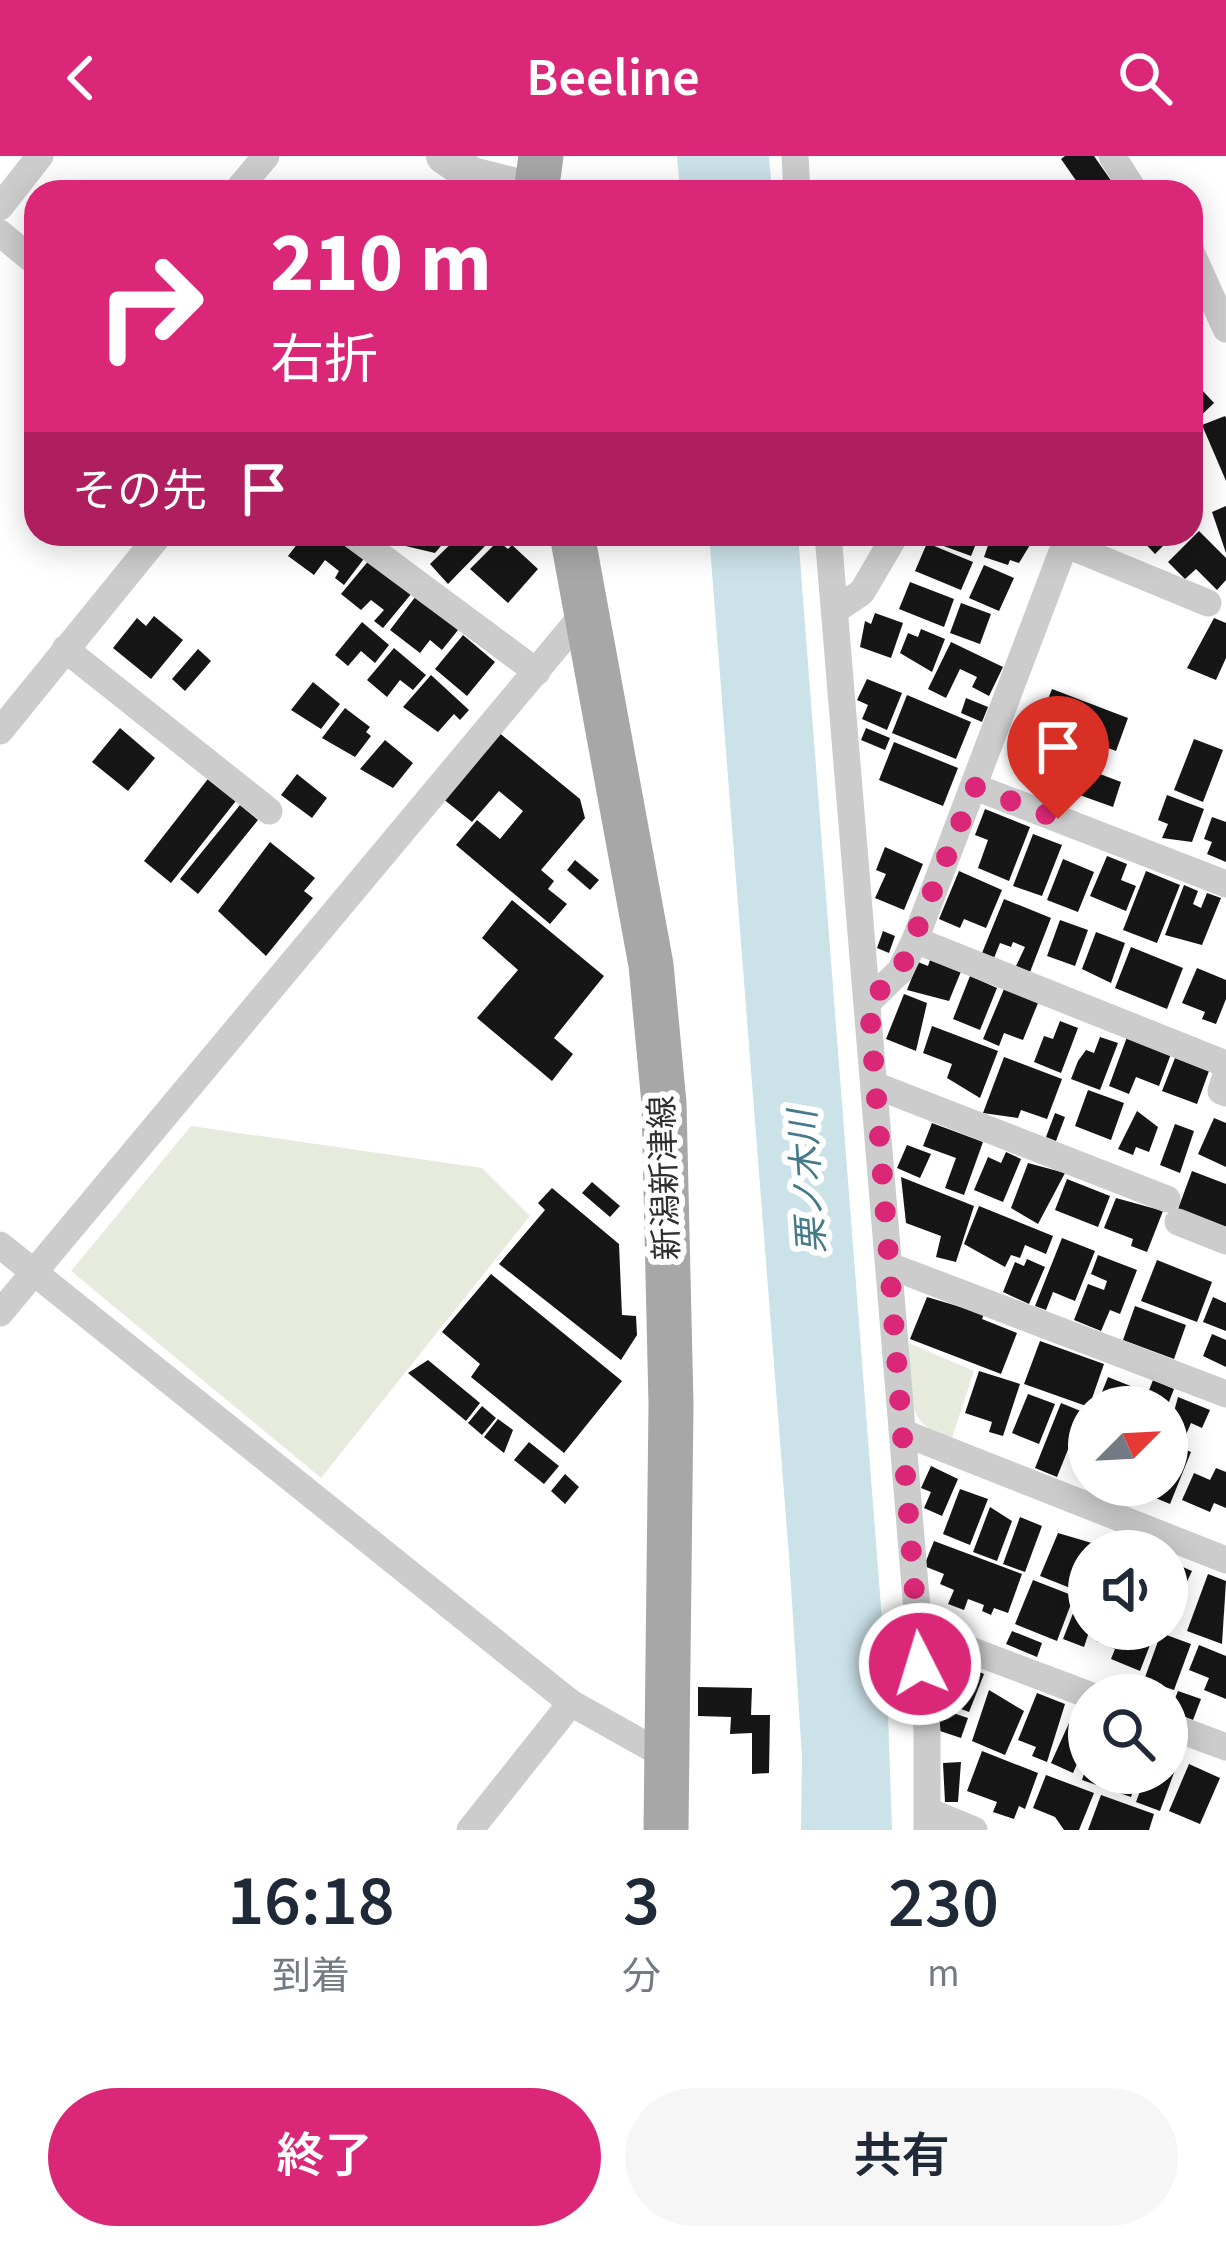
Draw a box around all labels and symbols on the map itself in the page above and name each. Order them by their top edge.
pin [1007,696,1109,819]
street label: 新潟新津線 [639,1095,691,1261]
water label: 栗ノ木川 [777,1104,838,1256]
north arrow [1068,1386,1188,1506]
position arrow [857,1601,983,1727]

